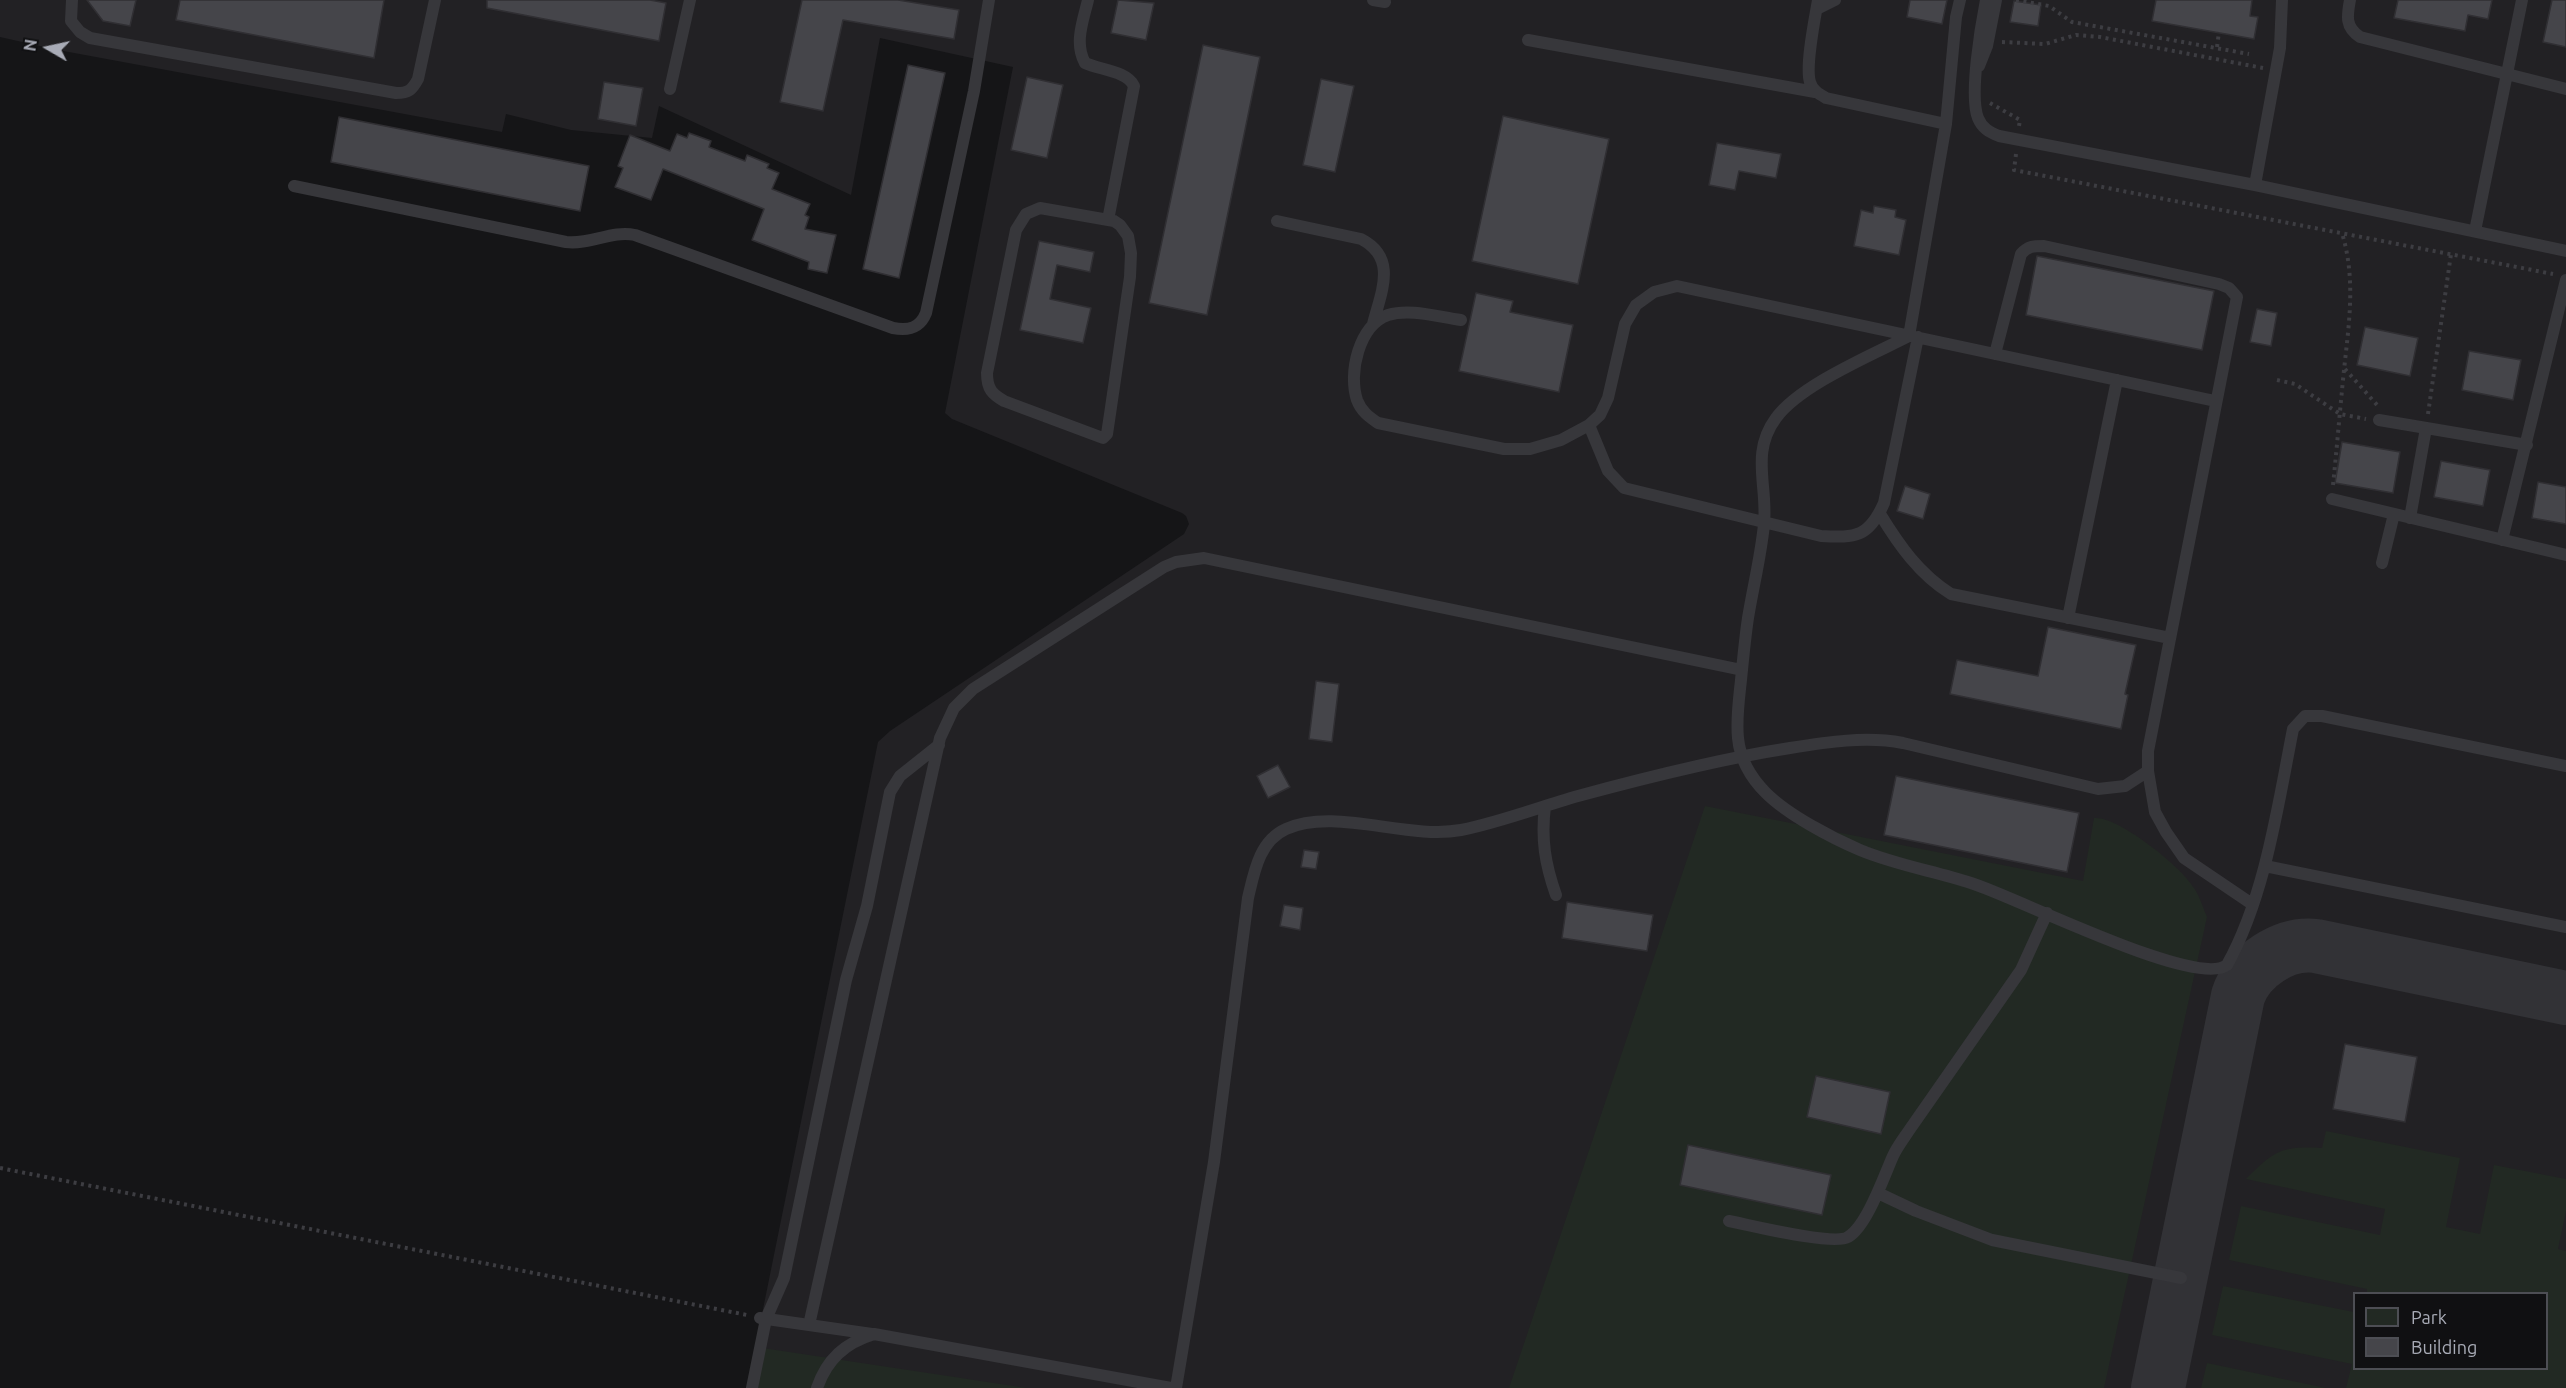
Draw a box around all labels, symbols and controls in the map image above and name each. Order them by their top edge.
north arrow [18,18,78,78]
text: N [20,38,40,52]
legend [2353,1292,2548,1370]
text: Park [2411,1307,2447,1327]
text: Building [2411,1337,2477,1357]

